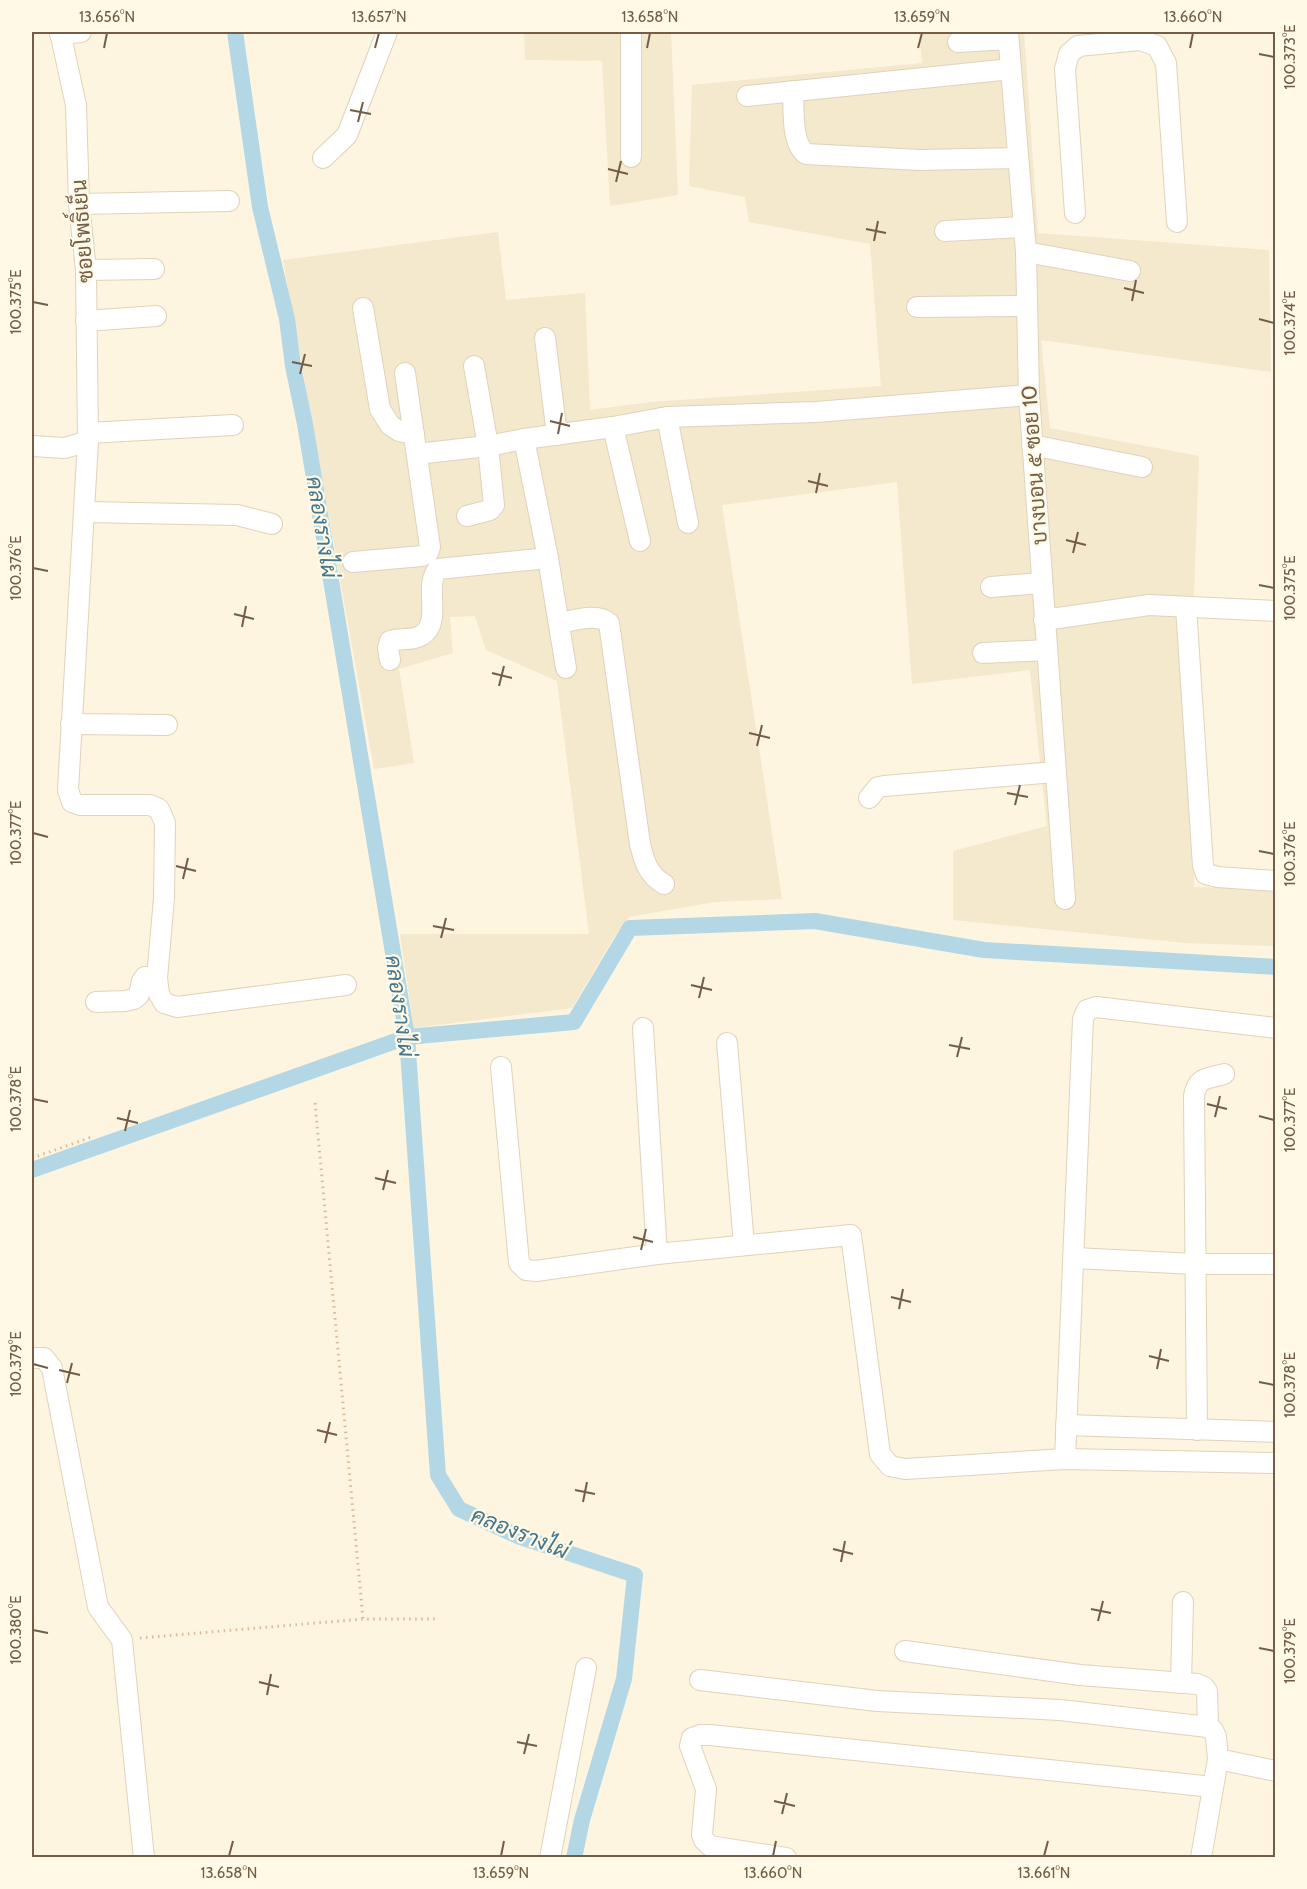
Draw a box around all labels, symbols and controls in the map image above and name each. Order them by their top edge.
text: 13.656°N [79,8,135,26]
text: 13.657°N [351,8,407,26]
text: 13.658°N [622,8,678,26]
text: 13.659°N [894,8,950,26]
text: 13.660°N [1164,8,1222,26]
text: 100.373°E [1281,24,1299,90]
street label: ซอยโพธิ์เย็น [59,178,98,284]
text: 100.375°E [7,269,25,335]
text: 100.374°E [1281,291,1299,356]
street label: บางบอน ๕ ซอย 10 [1016,384,1052,546]
water label: คลองรางไผ่ [301,474,345,581]
text: 100.376°E [7,535,25,601]
text: 100.375°E [1281,555,1299,621]
text: 100.377°E [7,801,25,865]
text: 100.376°E [1281,821,1299,887]
water label: คลองรางไผ่ [379,953,422,1060]
text: 100.378°E [7,1066,25,1132]
text: 100.377°E [1281,1088,1299,1152]
text: 100.379°E [7,1331,25,1397]
text: 100.378°E [1281,1352,1299,1418]
water label: คลองรางไผ่ [467,1500,574,1565]
text: 100.380°E [7,1595,25,1665]
text: 100.379°E [1281,1618,1299,1684]
text: 13.658°N [201,1864,257,1882]
text: 13.659°N [473,1864,529,1882]
text: 13.660°N [744,1864,802,1882]
text: 13.661°N [1018,1864,1070,1882]

